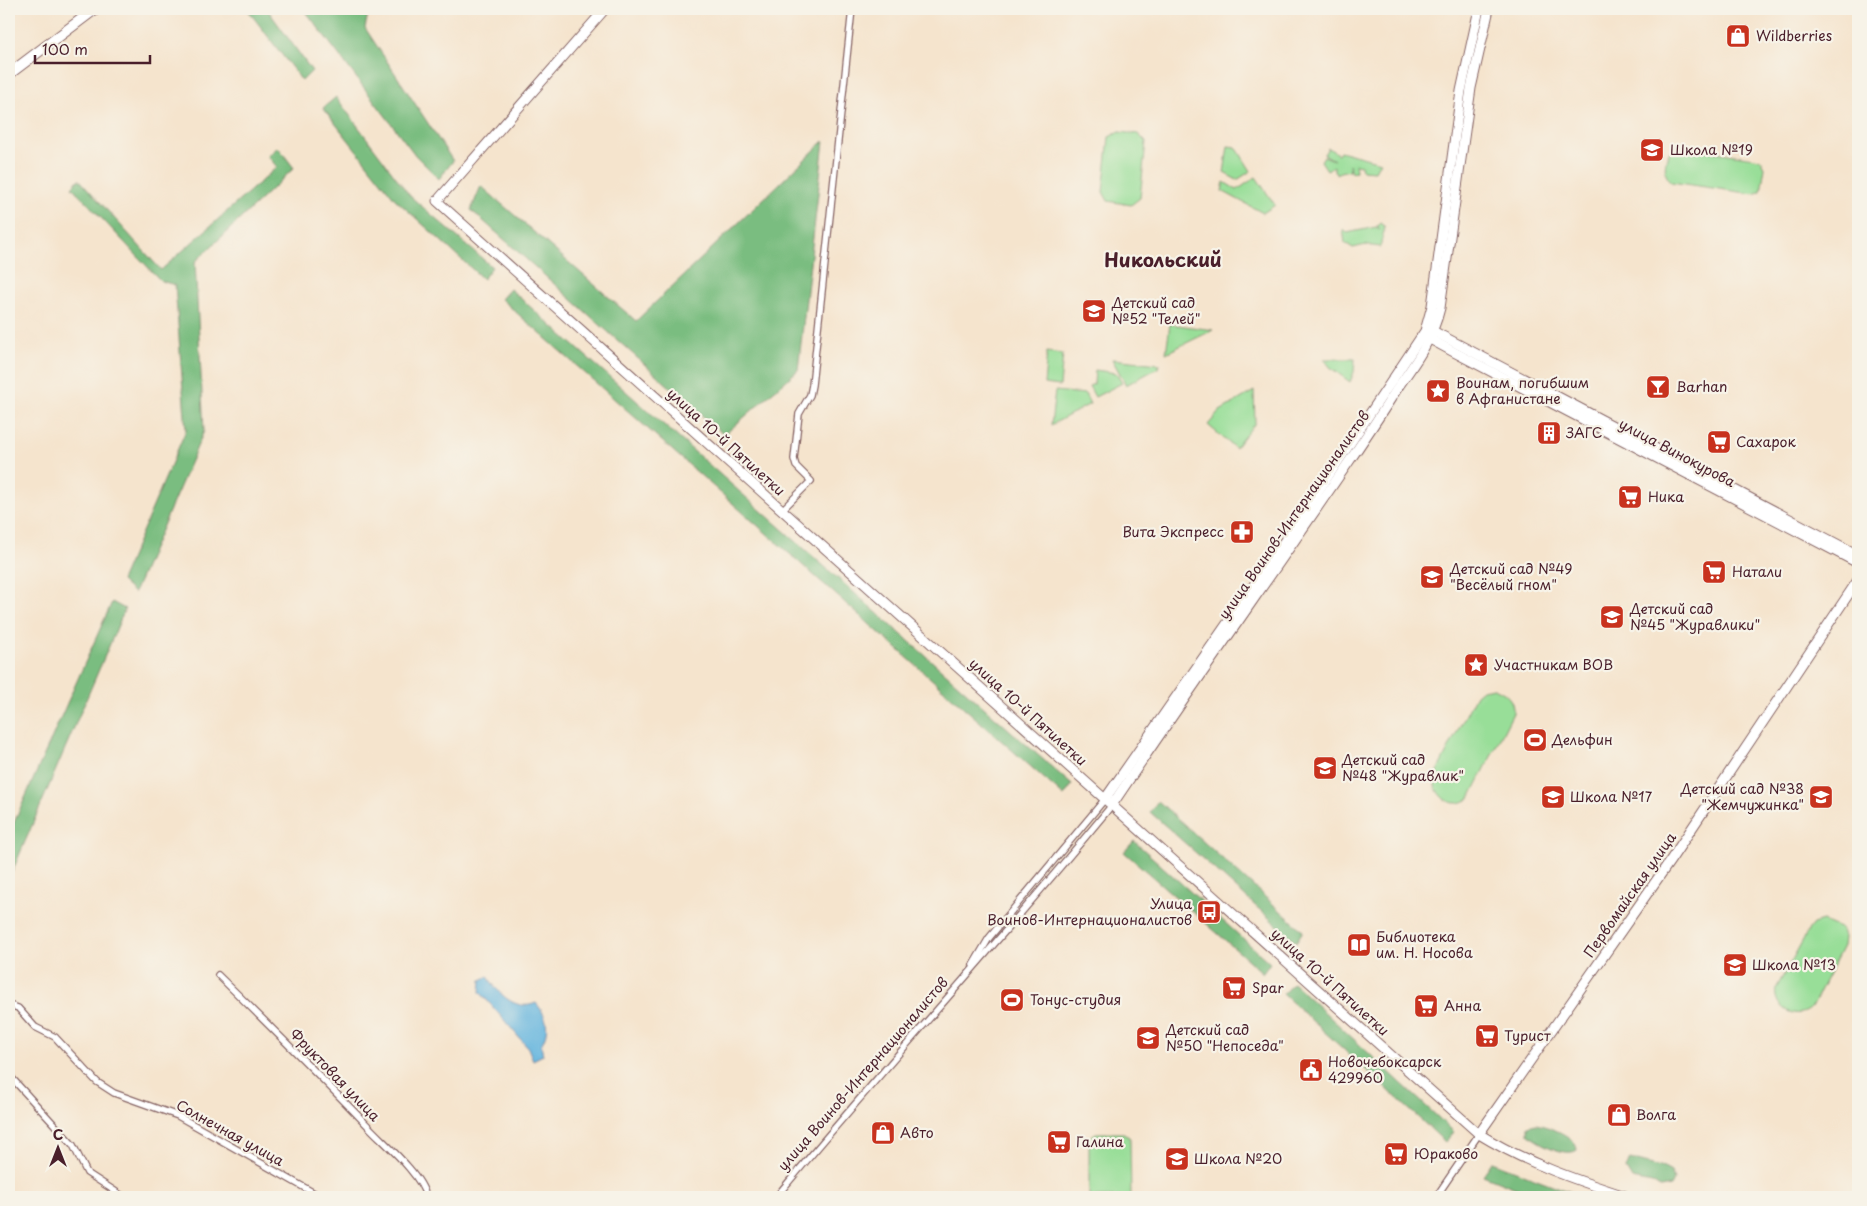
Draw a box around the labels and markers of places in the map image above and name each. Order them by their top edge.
shop icon: Wildberries [1725,23,1751,49]
place label: Wildberries [1756,25,1832,46]
school or university icon: Школа №19 [1639,137,1665,163]
place label: Школа №19 [1670,139,1753,160]
place label: Детский сад №52 "Телей" [1111,292,1201,329]
school or university icon: Детский сад №52 "Телей" [1081,298,1107,324]
place label: Воинам, погибшим в Афганистане [1456,372,1589,409]
bar icon: Barhan [1645,374,1671,400]
place label: Barhan [1676,376,1727,397]
place icon: Воинам, погибшим в Афганистане [1425,378,1451,404]
building icon: ЗАГС [1536,420,1562,446]
place label: ЗАГС [1565,422,1603,443]
supermarket icon: Сахарок [1706,429,1732,455]
place label: Сахарок [1736,431,1797,452]
supermarket icon: Ника [1617,484,1643,510]
place label: Ника [1648,486,1684,507]
pharmacy icon: Вита Экспресс [1229,519,1255,545]
place label: Вита Экспресс [1122,521,1224,542]
place label: Детский сад №49 "Весёлый гном" [1449,558,1573,595]
supermarket icon: Натали [1701,559,1727,585]
place label: Натали [1732,561,1782,582]
school or university icon: Детский сад №49 "Весёлый гном" [1419,564,1445,590]
place label: Детский сад №45 "Журавлики" [1629,598,1760,635]
school or university icon: Детский сад №45 "Журавлики" [1599,604,1625,630]
place icon: Участникам ВОВ [1463,652,1489,678]
place label: Участникам ВОВ [1494,654,1613,675]
sports icon: Дельфин [1522,727,1548,753]
place label: Дельфин [1551,729,1613,750]
place label: Детский сад №48 "Журавлик" [1341,749,1464,786]
school or university icon: Детский сад №48 "Журавлик" [1312,755,1338,781]
place label: Детский сад №38 "Жемчужинка" [1680,778,1804,815]
school or university icon: Школа №17 [1540,784,1566,810]
school or university icon: Детский сад №38 "Жемчужинка" [1808,784,1834,810]
place label: Школа №17 [1570,786,1653,807]
place label: Улица Воинов-Интернационалистов [987,893,1192,930]
bus stop icon: Улица Воинов-Интернационалистов [1196,899,1222,925]
place label: Библиотека им. Н. Носова [1376,926,1473,963]
library icon: Библиотека им. Н. Носова [1346,932,1372,958]
school or university icon: Школа №13 [1722,952,1748,978]
place label: Школа №13 [1752,954,1836,975]
supermarket icon: Spar [1221,975,1247,1001]
place label: Spar [1252,977,1284,998]
sports icon: Тонус-студия [999,987,1025,1013]
place label: Тонус-студия [1030,989,1121,1010]
supermarket icon: Анна [1413,993,1439,1019]
place label: Анна [1444,995,1481,1016]
place label: Детский сад №50 "Непоседа" [1165,1019,1284,1056]
supermarket icon: Турист [1474,1023,1500,1049]
school or university icon: Детский сад №50 "Непоседа" [1135,1025,1161,1051]
place label: Турист [1504,1025,1551,1046]
place label: Новочебоксарск 429960 [1328,1051,1442,1088]
public building icon: Новочебоксарск 429960 [1298,1057,1324,1083]
shop icon: Волга [1606,1102,1632,1128]
place label: Волга [1636,1104,1676,1125]
shop icon: Авто [870,1120,896,1146]
place label: Авто [900,1122,934,1143]
supermarket icon: Галина [1046,1129,1072,1155]
place label: Галина [1076,1131,1124,1152]
supermarket icon: Юраково [1383,1141,1409,1167]
place label: Юраково [1414,1143,1478,1164]
school or university icon: Школа №20 [1164,1146,1190,1172]
place label: Школа №20 [1194,1148,1282,1169]

